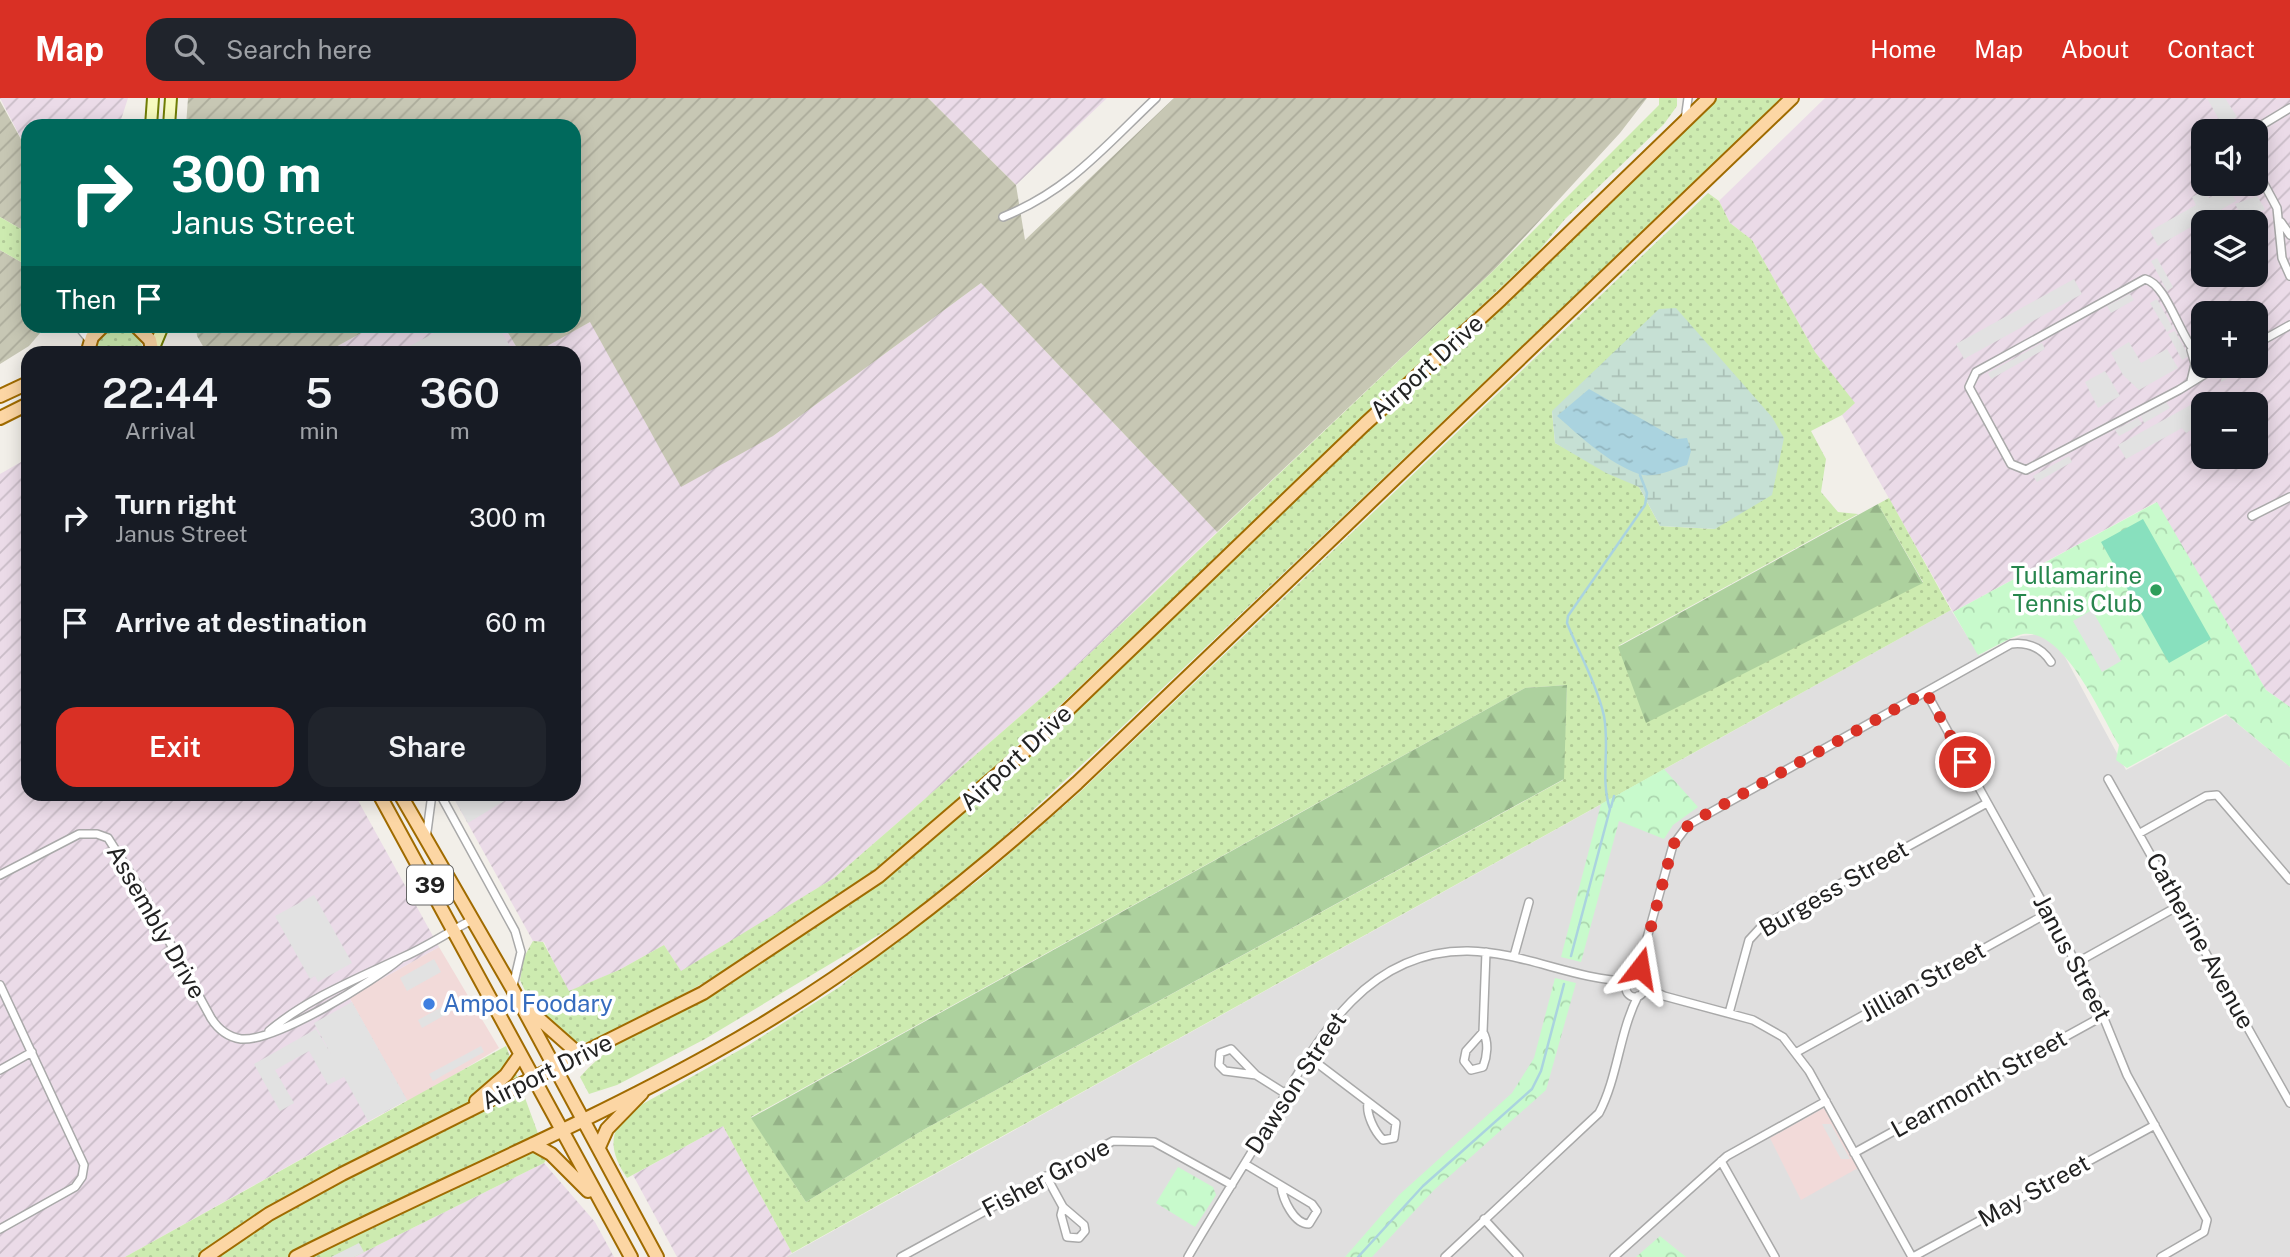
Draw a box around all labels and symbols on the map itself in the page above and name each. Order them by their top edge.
street label: Airport Drive [1364,308,1488,424]
place label: Tullamarine Tennis Club [2011,561,2142,617]
marker: Tullamarine Tennis Club [2148,582,2164,598]
street label: Airport Drive [954,699,1077,816]
pin [1935,732,1995,792]
street label: Burgess Street [1754,834,1913,942]
street label: Assembly Drive [102,840,212,1003]
street label: Catherine Avenue [2141,848,2261,1033]
road number: 39 [407,866,453,904]
street label: Janus Street [2028,890,2118,1025]
position arrow [1603,931,1677,1005]
street label: Jillian Street [1855,935,1990,1027]
place label: Ampol Foodary [443,989,613,1017]
marker: Ampol Foodary [421,996,437,1012]
street label: Dawson Street [1239,1006,1351,1159]
street label: Learmonth Street [1886,1023,2071,1143]
street label: Airport Drive [477,1027,617,1115]
street label: Fisher Grove [977,1132,1114,1222]
street label: May Street [1973,1148,2094,1232]

